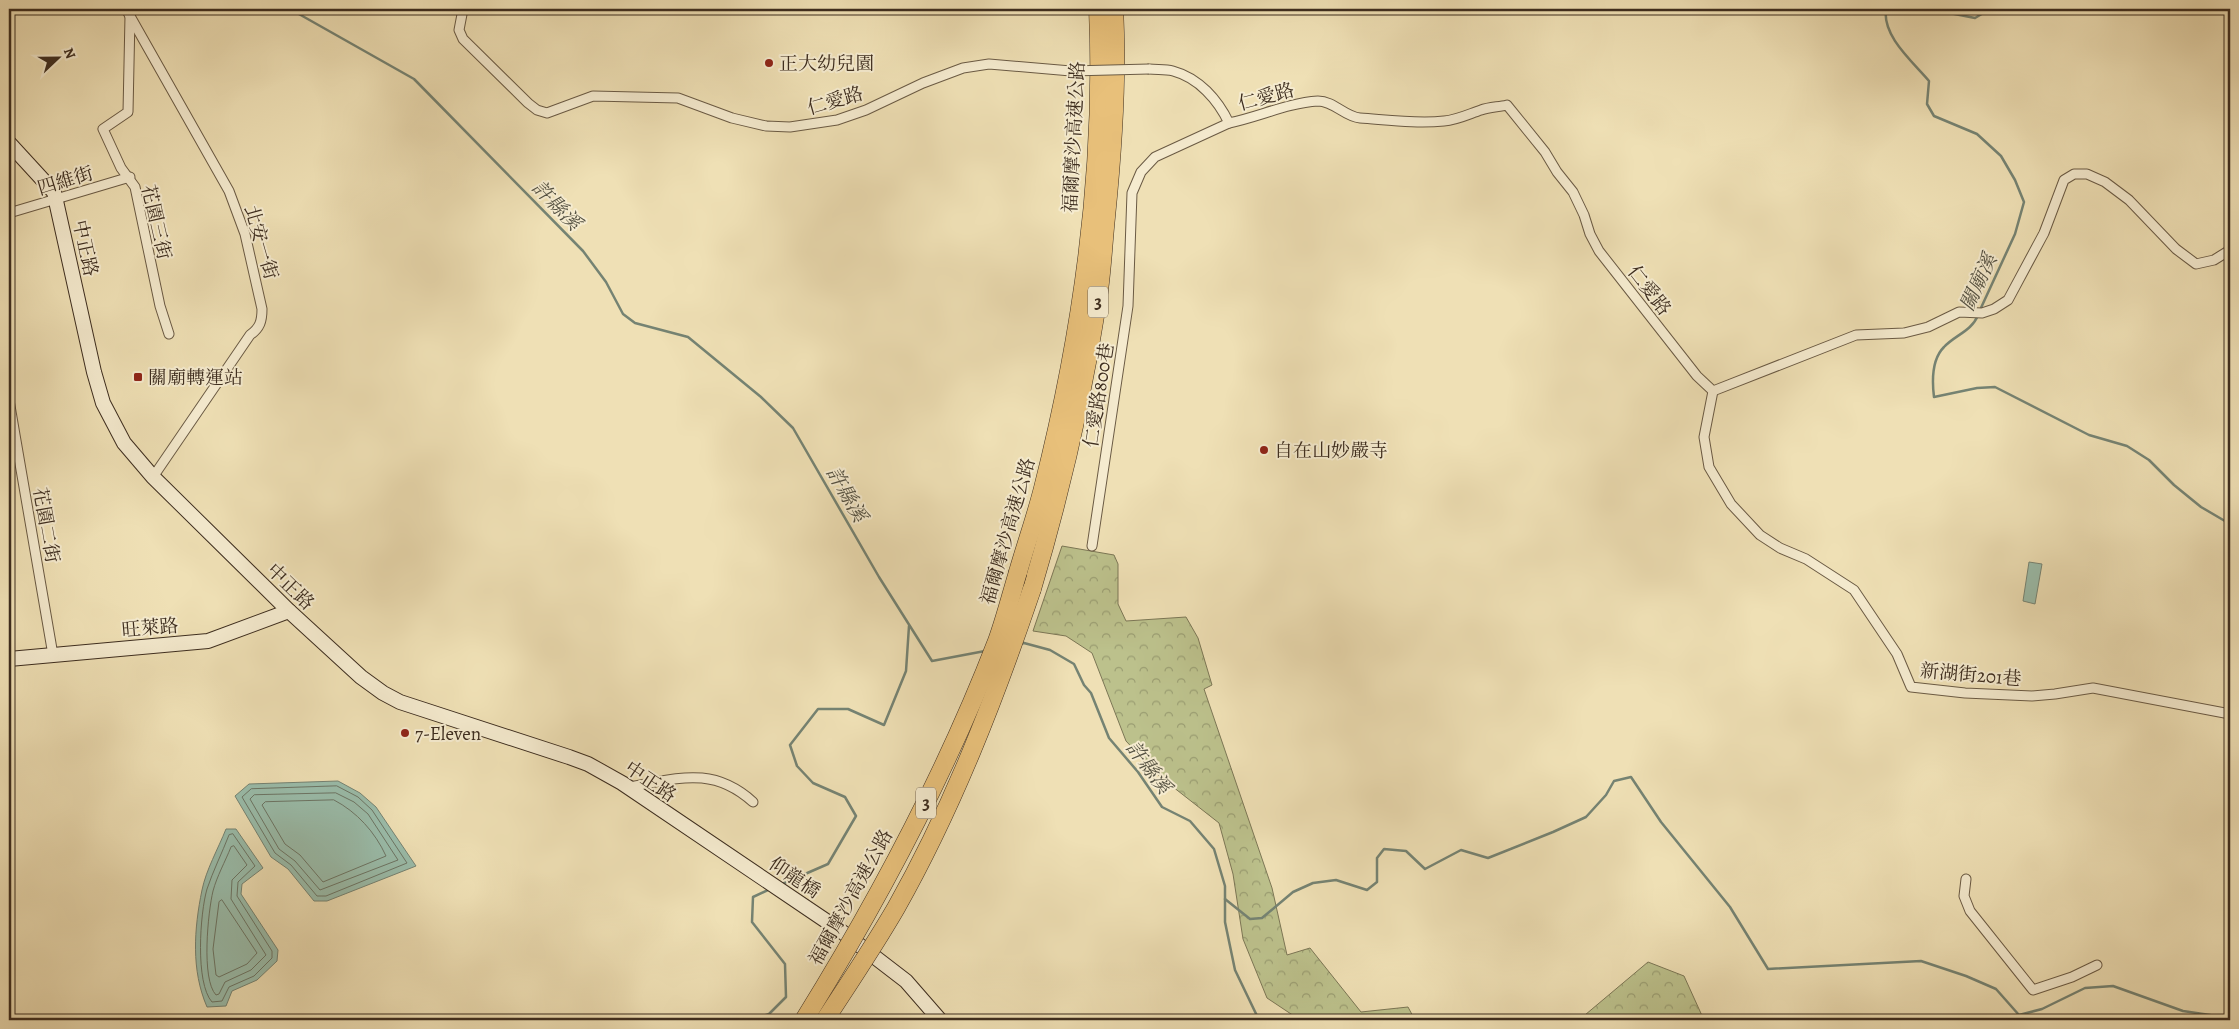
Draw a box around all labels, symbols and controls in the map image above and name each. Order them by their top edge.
north arrow [32,32,82,82]
text: N [59,45,80,62]
place label: 正大幼兒園 [779,51,874,77]
marker: 正大幼兒園 [763,57,775,69]
street label: 福爾摩沙高速公路 [1057,60,1091,214]
street label: 仁愛路 [1235,77,1297,117]
street label: 仁愛路 [804,81,866,121]
street label: 四維街 [34,160,96,202]
water label: 許縣溪 [526,174,589,238]
street label: 花園三街 [135,182,177,262]
street label: 北安一街 [238,202,284,282]
street label: 中正路 [66,218,104,279]
water label: 關廟溪 [1954,248,2004,315]
street label: 仁愛路 [1621,260,1677,321]
road number: 3 [1088,286,1108,318]
street label: 仁愛路800巷 [1078,341,1120,449]
place label: 關廟轉運站 [148,365,243,391]
marker: 關廟轉運站 [132,371,144,383]
place label: 自在山妙嚴寺 [1274,438,1388,464]
marker: 自在山妙嚴寺 [1258,444,1270,456]
street label: 福爾摩沙高速公路 [975,455,1041,608]
water label: 許縣溪 [820,462,874,529]
street label: 花園二街 [27,485,65,565]
street label: 中正路 [261,558,320,616]
street label: 旺萊路 [121,613,180,643]
street label: 新湖街201巷 [1919,658,2023,692]
place label: 7-Eleven [415,721,481,747]
marker: 7-Eleven [399,727,411,739]
water label: 許縣溪 [1120,735,1179,801]
street label: 中正路 [620,755,681,809]
road number: 3 [916,788,936,818]
street label: 福爾摩沙高速公路 [803,825,899,970]
street label: 仰龍橋 [764,851,825,905]

